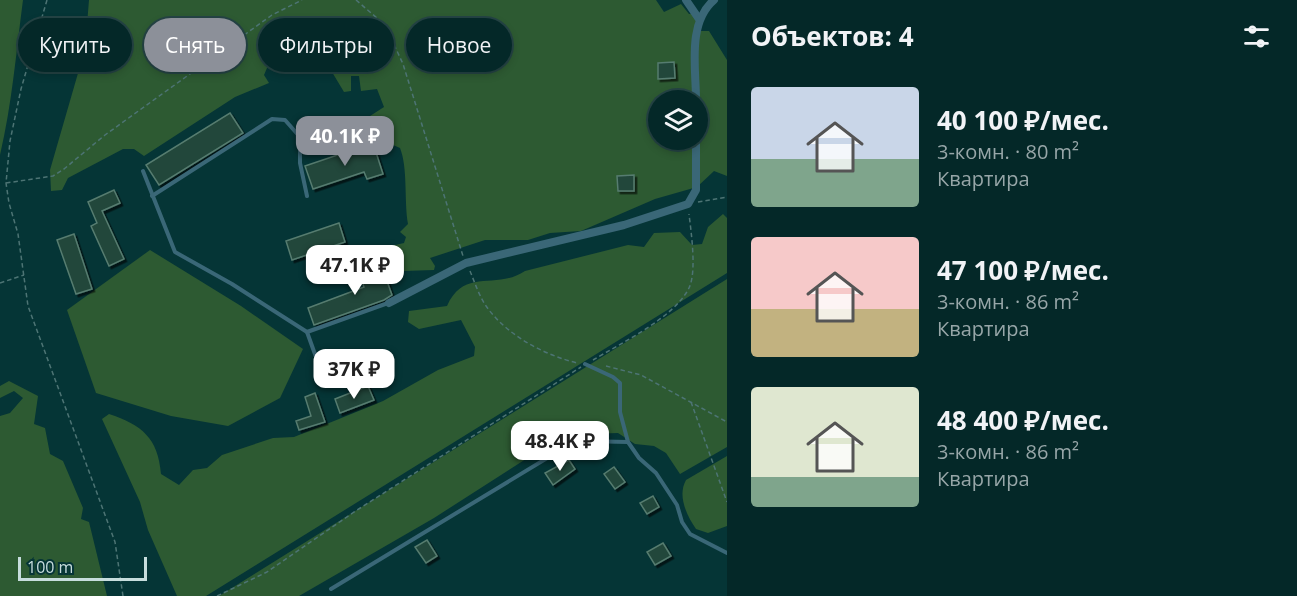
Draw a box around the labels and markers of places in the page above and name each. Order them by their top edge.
pin: 40.1K ₽ [290,116,400,167]
pin: 47.1K ₽ [300,245,410,296]
pin: 37K ₽ [312,349,396,400]
pin: 48.4K ₽ [505,421,615,472]

